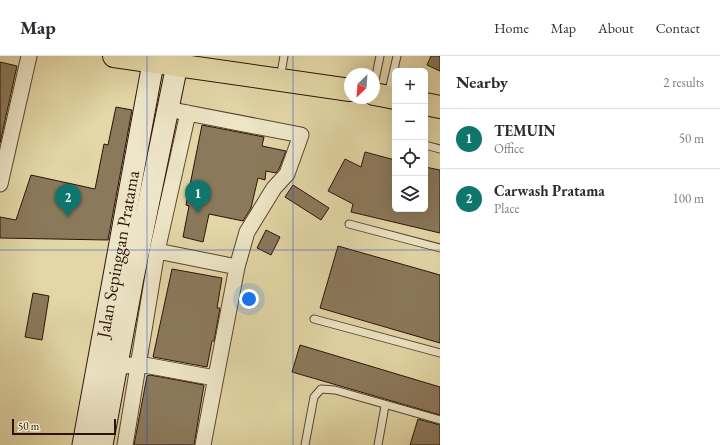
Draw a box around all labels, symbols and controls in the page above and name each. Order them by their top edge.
text: Map [20,15,56,40]
text: Home [494,19,529,37]
text: Map [551,19,576,37]
text: About [598,19,634,37]
text: Contact [656,19,700,37]
north arrow [344,68,380,104]
map controls [392,68,428,212]
button: + [392,68,428,104]
text: Nearby [456,71,508,93]
text: 2 results [663,74,704,91]
button: − [392,104,428,140]
text: TEMUIN [494,121,556,140]
text: 1 [466,130,472,147]
text: 50 m [679,130,704,147]
button: locate [392,140,428,176]
text: Office [494,140,524,157]
street label: Jalan Sepinggan Pratama [90,168,144,342]
button: layers [392,176,428,212]
pin: 1 [185,180,211,213]
text: Carwash Pratama [494,181,605,200]
pin: 2 [55,184,81,217]
text: 2 [466,190,472,207]
text: 100 m [673,190,704,207]
text: Place [494,200,520,217]
your location [239,289,259,309]
scale bar [12,417,116,436]
text: 50 m [18,419,39,433]

